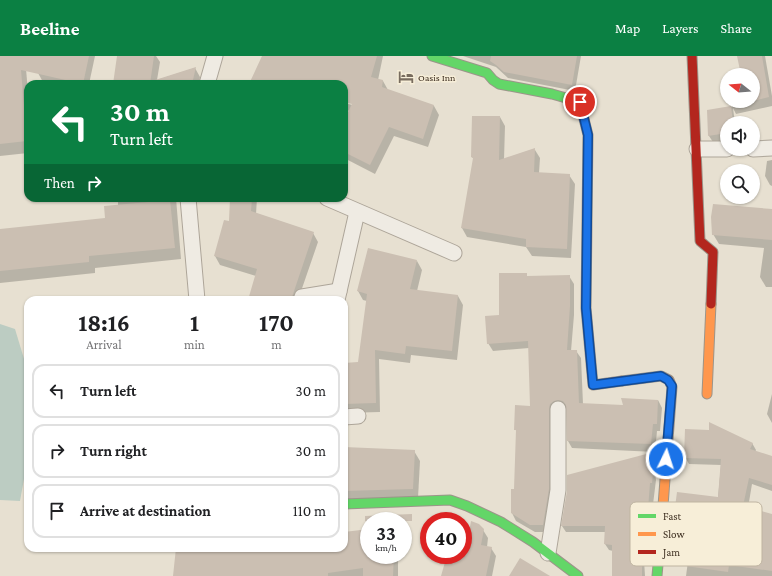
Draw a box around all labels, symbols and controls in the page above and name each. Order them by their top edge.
text: Beeline [20,18,80,39]
text: Map [615,20,640,36]
text: Layers [662,20,699,36]
text: Share [721,20,752,36]
hotel icon: Oasis Inn [397,68,415,86]
north arrow [720,68,760,108]
map controls [720,68,760,204]
place label: Oasis Inn [418,72,456,83]
pin [563,85,597,119]
icon: arrive [569,91,591,113]
icon: left [44,96,96,148]
text: 30 m [110,96,170,127]
button: sound [720,116,760,156]
text: Turn left [110,129,173,149]
button: search [720,164,760,204]
icon: right [83,172,105,194]
text: Then [44,175,75,191]
text: 18:16 [78,309,130,336]
text: 1 [190,309,199,336]
text: 170 [259,309,294,336]
text: Arrival [86,337,122,352]
text: min [184,337,205,352]
text: m [271,337,282,352]
icon: left [46,380,68,402]
text: Turn left [80,383,136,399]
text: 30 m [296,383,326,399]
position arrow [645,438,687,480]
icon: right [46,440,68,462]
text: Turn right [80,443,147,459]
text: 30 m [296,443,326,459]
icon: arrive [46,500,68,522]
legend [630,502,762,566]
text: Arrive at destination [80,503,211,519]
text: 110 m [293,503,326,519]
text: Fast [663,510,682,522]
speed limit sign: 40 [420,512,472,564]
text: 33 [376,522,396,544]
text: Slow [663,528,685,540]
text: km/h [375,542,397,553]
text: Jam [662,546,680,559]

